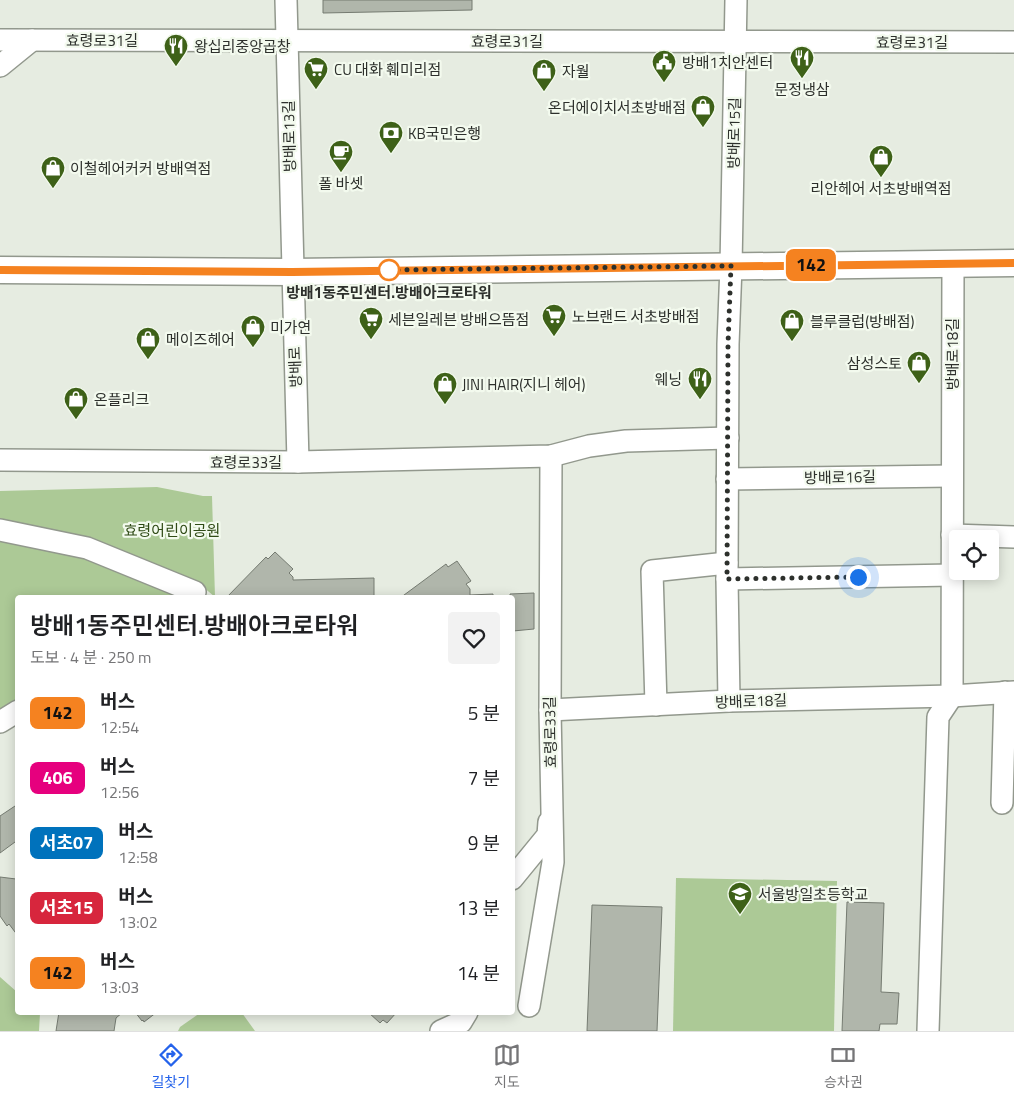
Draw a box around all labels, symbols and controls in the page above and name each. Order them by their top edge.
street label: 효령로31길 [66,29,138,52]
street label: 효령로31길 [471,30,543,53]
street label: 효령로31길 [876,31,948,54]
restaurant icon: 왕십리중앙곱창 [163,33,189,67]
place label: 왕십리중앙곱창 [194,35,291,58]
restaurant icon: 문정냉삼 [789,45,815,79]
public building icon: 방배1치안센터 [651,49,677,83]
place label: 방배1치안센터 [682,51,773,74]
supermarket icon: CU 대화 훼미리점 [303,56,329,90]
place label: CU 대화 훼미리점 [334,58,441,81]
shop icon: 자월 [531,58,557,92]
place label: 자월 [562,60,590,83]
place label: 문정냉삼 [774,78,830,101]
shop icon: 온더에이치서초방배점 [690,94,716,128]
place label: 온더에이치서초방배점 [548,96,686,119]
street label: 방배로15길 [722,97,746,169]
street label: 방배로13길 [277,100,301,172]
bank icon: KB국민은행 [378,120,404,154]
place label: KB국민은행 [408,122,481,145]
cafe icon: 폴 바셋 [328,139,354,173]
shop icon: 리안헤어 서초방배역점 [868,144,894,178]
shop icon: 이철헤어커커 방배역점 [40,155,66,189]
place label: 이철헤어커커 방배역점 [70,157,211,180]
place label: 폴 바셋 [319,172,364,195]
place label: 리안헤어 서초방배역점 [810,177,952,200]
line badge: 142 [782,249,840,281]
text: 142 [796,251,826,278]
marker: 방배1동주민센터.방배아크로타워 [378,259,400,281]
place label: 방배1동주민센터.방배아크로타워 [286,281,492,304]
supermarket icon: 노브랜드 서초방배점 [541,303,567,337]
place label: 노브랜드 서초방배점 [572,305,700,328]
supermarket icon: 세븐일레븐 방배으뜸점 [358,306,384,340]
place label: 세븐일레븐 방배으뜸점 [388,308,529,331]
shop icon: 블루클럽(방배점) [779,308,805,342]
place label: 블루클럽(방배점) [810,310,915,333]
shop icon: 미가연 [240,314,266,348]
place label: 미가연 [270,316,311,339]
street label: 방배로18길 [941,318,964,390]
shop icon: 메이즈헤어 [135,326,161,360]
place label: 메이즈헤어 [166,328,235,351]
street label: 방배로 [283,346,307,388]
shop icon: 삼성스토 [906,350,932,384]
place label: 삼성스토 [847,352,902,375]
restaurant icon: 웨닝 [687,366,713,400]
place label: 웨닝 [654,368,682,391]
shop icon: JINI HAIR(지니 헤어) [432,371,458,405]
place label: JINI HAIR(지니 헤어) [462,373,586,396]
shop icon: 온플리크 [63,386,89,420]
place label: 온플리크 [94,388,149,411]
street label: 효령로33길 [210,451,282,474]
street label: 방배로16길 [804,465,876,489]
park label: 효령어린이공원 [124,519,220,542]
map controls [949,530,999,580]
button: locate [949,530,999,580]
your location [846,565,871,590]
text: 방배1동주민센터.방배아크로타워 [30,607,358,643]
button: heart [448,612,500,664]
text: 도보 · 4 분 · 250 m [30,645,151,669]
text: 버스 [100,686,135,715]
street label: 방배로18길 [715,688,787,714]
street label: 효령로33길 [538,696,562,768]
text: 5 분 [468,698,500,727]
text: 142 [42,699,73,726]
text: 12:54 [100,715,139,739]
text: 버스 [100,751,135,780]
text: 7 분 [468,763,500,792]
text: 406 [42,764,73,791]
text: 12:56 [100,780,139,804]
text: 버스 [118,816,153,845]
text: 9 분 [468,828,500,857]
text: 서초07 [40,829,93,856]
text: 12:58 [118,845,158,869]
text: 버스 [118,881,153,910]
school or university icon: 서울방일초등학교 [727,881,753,915]
place label: 서울방일초등학교 [758,883,868,906]
text: 13 분 [457,893,500,922]
text: 서초15 [40,894,93,921]
text: 13:02 [118,910,158,934]
text: 버스 [100,946,135,975]
text: 14 분 [457,958,500,987]
text: 142 [42,959,73,986]
text: 13:03 [100,975,139,999]
tab: 길찾기 [151,1041,190,1092]
tab: 지도 [493,1041,521,1092]
tab: 승차권 [824,1041,863,1092]

